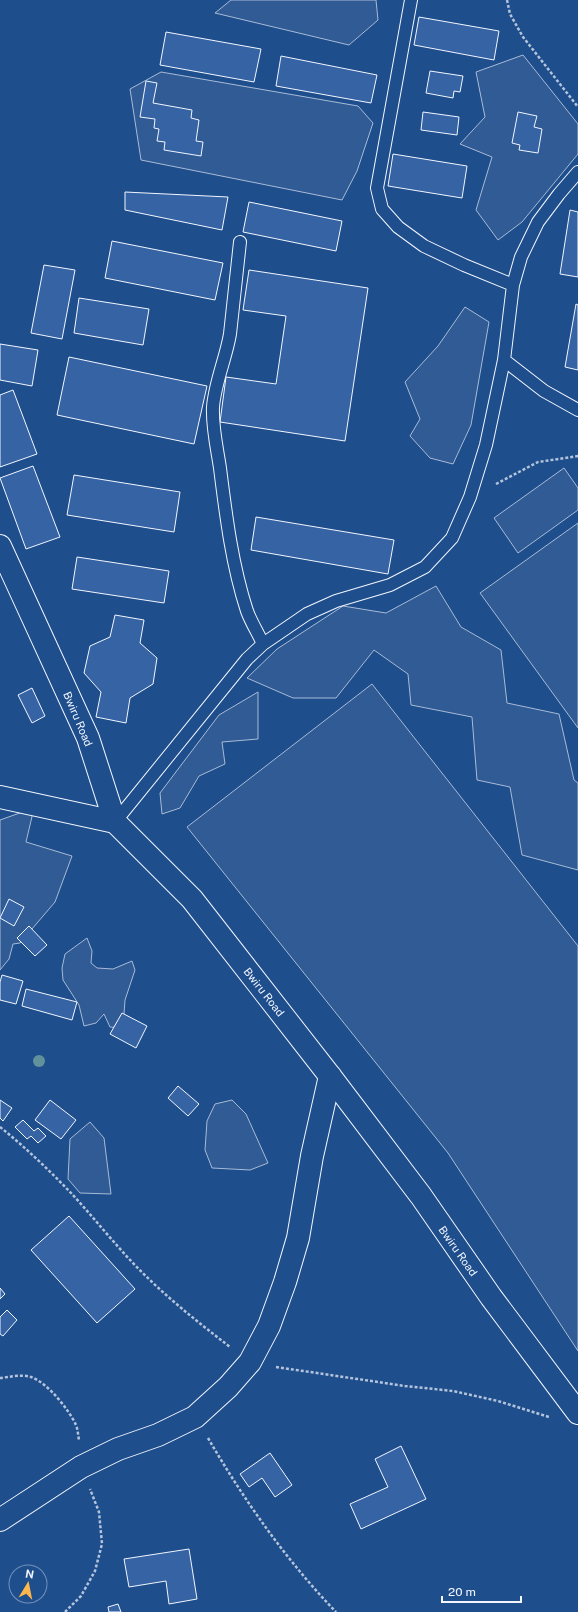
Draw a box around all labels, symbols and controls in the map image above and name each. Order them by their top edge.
street label: Bwiru Road [61,690,95,748]
street label: Bwiru Road [241,965,287,1019]
street label: Bwiru Road [436,1224,480,1278]
north arrow [8,1564,48,1604]
text: N [24,1567,35,1581]
scale bar [442,1578,521,1604]
text: 20 m [448,1585,476,1599]

